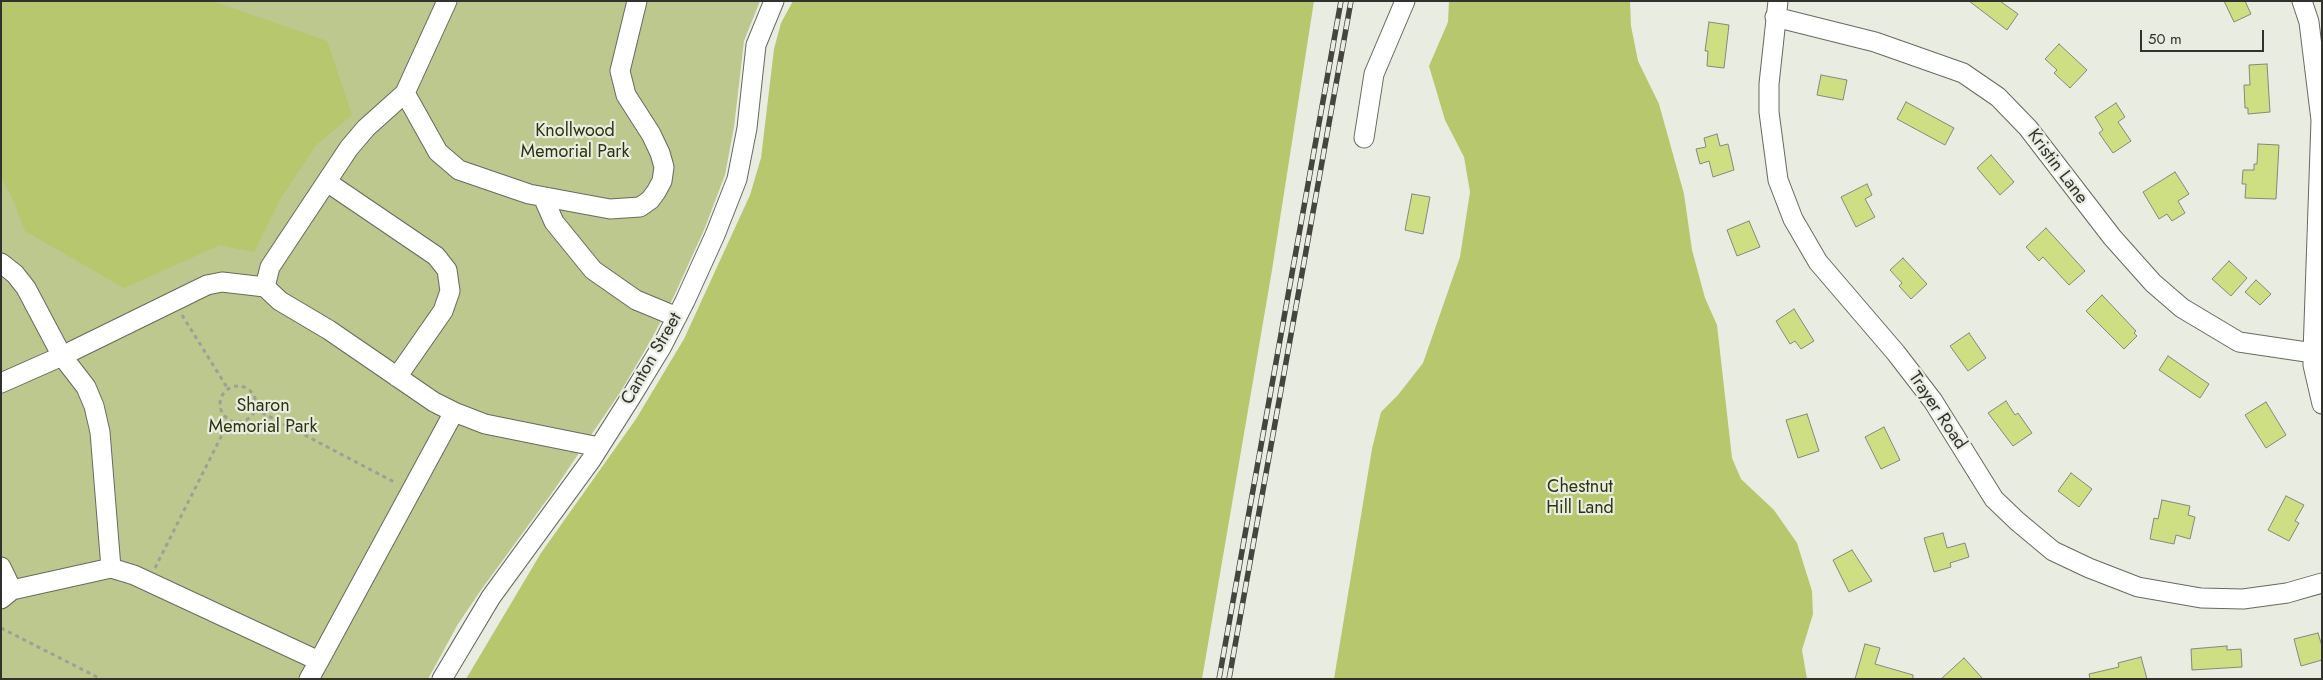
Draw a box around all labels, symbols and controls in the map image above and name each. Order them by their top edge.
scale bar [2143,20,2267,52]
text: 50 m [2148,28,2182,50]
park label: Knollwood Memorial Park [521,121,629,163]
street label: Kristin Lane [2022,126,2092,208]
street label: Canton Street [617,309,687,409]
street label: Trayer Road [1903,368,1971,454]
park label: Sharon Memorial Park [209,396,317,438]
park label: Chestnut Hill Land [1546,477,1614,520]

